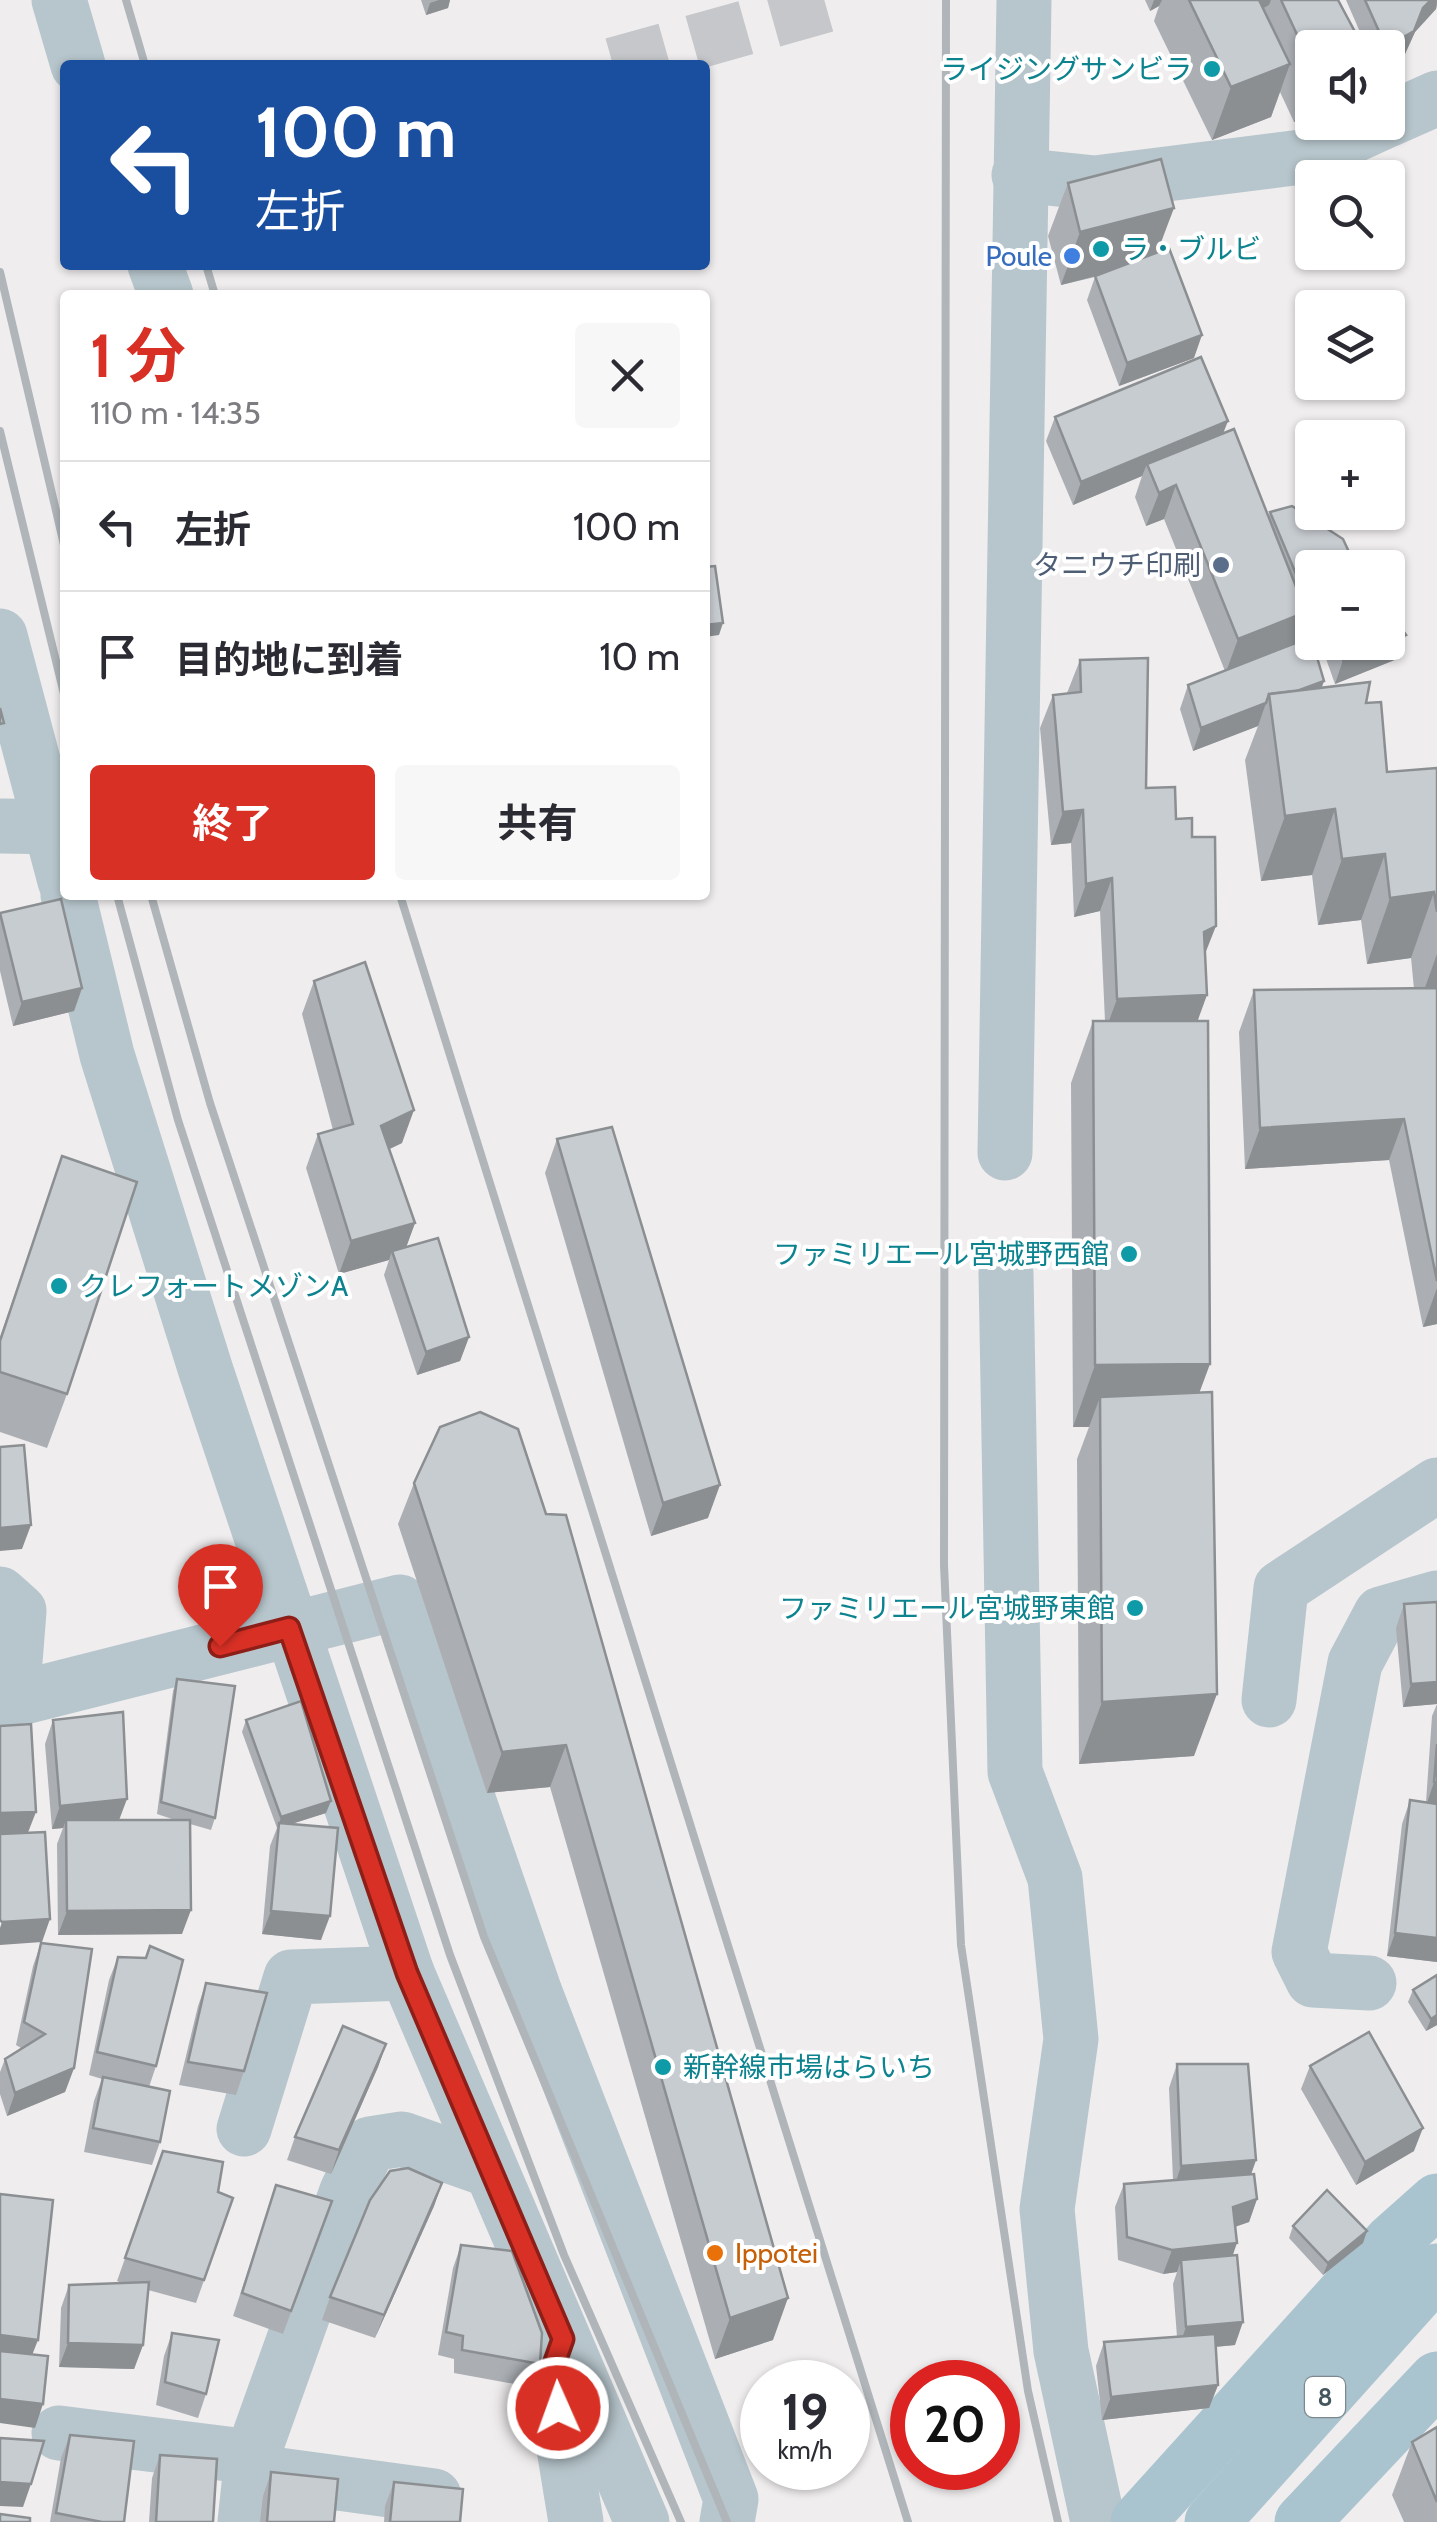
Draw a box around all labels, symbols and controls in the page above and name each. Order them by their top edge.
map controls [1295,30,1405,660]
button: sound [1295,30,1405,140]
place label: ライジングサンビラ [940,52,1192,86]
marker: ライジングサンビラ [1201,58,1223,80]
text: 100 m [255,89,456,175]
icon: left [90,100,220,230]
button: search [1295,160,1405,270]
text: 左折 [255,184,345,238]
place label: ラ・ブルビ [1121,232,1261,266]
marker: ラ・ブルビ [1090,238,1112,260]
place label: Poule [985,239,1052,273]
marker: Poule [1061,245,1083,267]
button: layers [1295,290,1405,400]
text: 1 分 [90,319,186,392]
button: close [575,323,680,428]
text: 110 m · 14:35 [90,393,261,432]
button: + [1295,420,1405,530]
icon: left [90,499,145,554]
text: 100 m [573,503,680,550]
text: 左折 [175,506,251,553]
place label: タニウチ印刷 [1033,548,1201,582]
button: − [1295,550,1405,660]
marker: タニウチ印刷 [1210,554,1232,576]
icon: arrive [90,629,145,684]
text: 10 m [599,633,680,680]
text: 目的地に到着 [175,636,403,683]
button: 終了 [90,765,375,880]
button: 共有 [395,765,680,880]
place label: ファミリエール宮城野西館 [773,1237,1109,1271]
marker: ファミリエール宮城野西館 [1118,1243,1140,1265]
place label: クレフォートメゾンA [79,1269,349,1303]
marker: クレフォートメゾンA [48,1275,70,1297]
pin [178,1544,263,1647]
icon: arrive [193,1559,248,1614]
place label: ファミリエール宮城野東館 [779,1591,1115,1625]
marker: ファミリエール宮城野東館 [1124,1597,1146,1619]
place label: 新幹線市場はらいち [683,2050,935,2084]
marker: 新幹線市場はらいち [652,2056,674,2078]
place label: Ippotei [735,2236,818,2270]
marker: Ippotei [704,2242,726,2264]
position arrow [506,2356,610,2460]
speed limit sign: 20 [890,2360,1020,2490]
road number: 8 [1305,2377,1345,2417]
text: 19 [782,2382,828,2443]
text: km/h [778,2435,832,2465]

